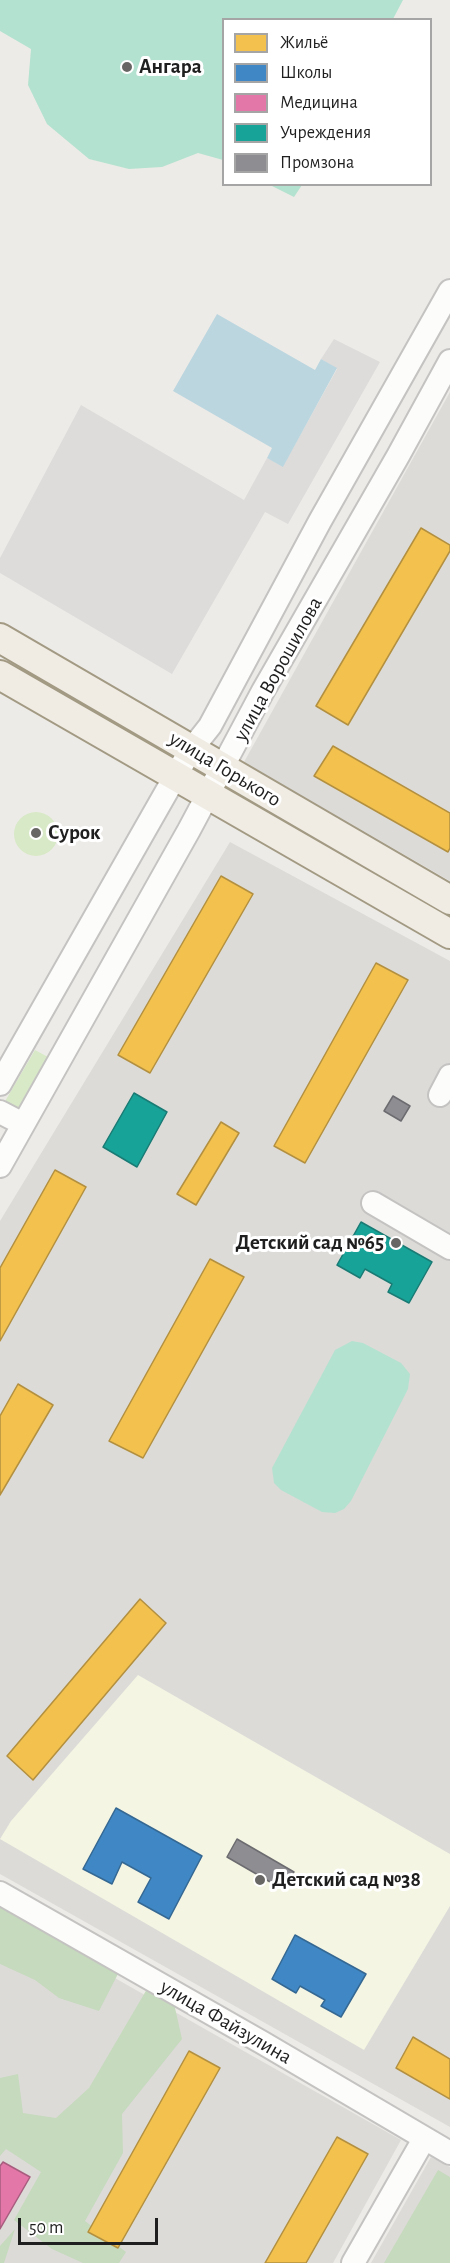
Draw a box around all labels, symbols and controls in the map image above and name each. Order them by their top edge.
legend [222,18,432,186]
text: Жильё [280,34,328,52]
place label: Ангара [139,54,202,80]
marker: Ангара [120,60,134,74]
text: Школы [280,64,332,82]
text: Медицина [280,94,358,112]
text: Учреждения [280,124,371,142]
text: Промзона [280,154,354,172]
street label: улица Ворошилова [228,593,328,745]
street label: улица Горького [164,726,286,812]
place label: Сурок [48,820,100,846]
marker: Сурок [29,826,43,840]
place label: Детский сад №65 [235,1230,384,1256]
marker: Детский сад №65 [389,1236,403,1250]
place label: Детский сад №38 [272,1867,421,1893]
marker: Детский сад №38 [253,1873,267,1887]
street label: улица Файзулина [156,1974,296,2070]
scale bar [21,2206,160,2244]
text: 50 m [29,2219,63,2237]

